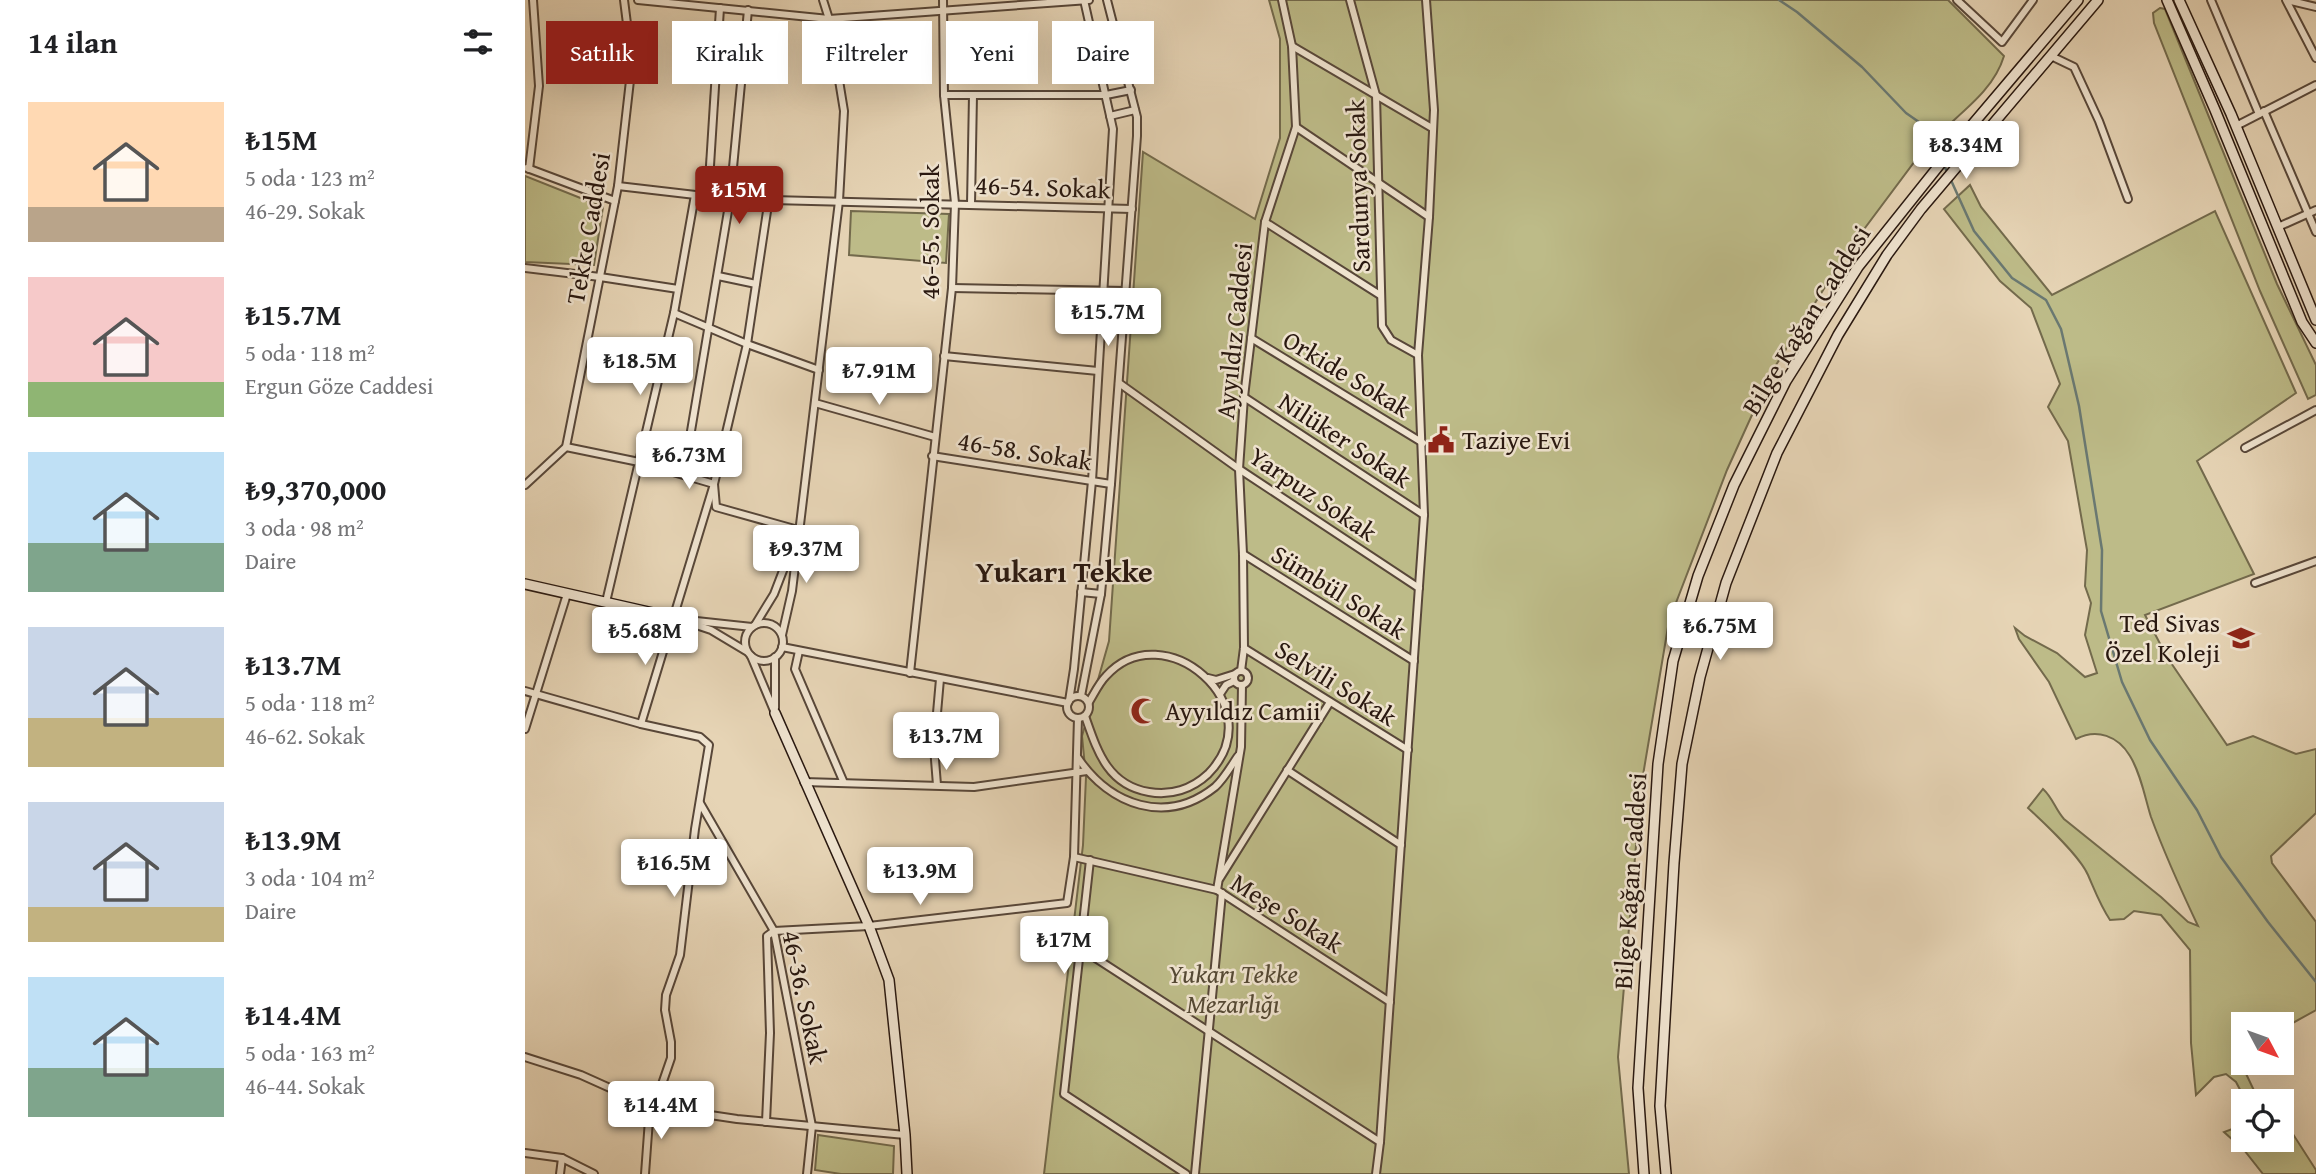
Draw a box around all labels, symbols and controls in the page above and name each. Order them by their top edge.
text: 14 ilan [28,20,117,64]
chip: Satılık [546,21,658,84]
chip: Kiralık [672,21,788,84]
chip: Filtreler [802,21,932,84]
chip: Yeni [946,21,1038,84]
chip: Daire [1052,21,1154,84]
icon: filters [459,23,497,61]
street label: Sardunya Sokak [1335,98,1380,273]
text: ₺15M [245,117,317,161]
pin: ₺8.34M [1909,122,2023,181]
text: ₺8.34M [1929,127,2003,160]
icon: home [84,130,168,214]
street label: Tekke Caddesi [555,149,620,307]
text: 5 oda · 123 m² [245,161,375,194]
street label: 46-55. Sokak [910,163,949,300]
street label: 46-54. Sokak [975,165,1112,208]
pin: ₺15M [698,166,780,226]
text: ₺15M [711,172,767,205]
text: 46-29. Sokak [245,194,365,227]
street label: Bilge Kağan Caddesi [1731,217,1880,422]
street label: Ayyıldız Caddesi [1205,241,1262,421]
pin: ₺15.7M [1051,288,1165,348]
text: ₺15.7M [245,292,341,336]
text: ₺15.7M [1071,294,1145,327]
icon: home [84,305,168,389]
street label: Orkide Sokak [1276,320,1419,428]
text: 5 oda · 118 m² [245,336,375,369]
pin: ₺18.5M [583,338,697,397]
text: ₺18.5M [603,343,677,376]
pin: ₺7.91M [822,348,936,407]
text: ₺7.91M [842,353,916,386]
text: Ergun Göze Caddesi [245,369,434,402]
street label: Nilüker Sokak [1271,382,1420,498]
place label: Taziye Evi [1462,420,1570,459]
street label: 46-58. Sokak [955,421,1096,481]
public building icon: Taziye Evi [1426,425,1456,455]
pin: ₺6.73M [632,432,746,491]
street label: Yarpuz Sokak [1241,436,1386,551]
text: ₺6.73M [652,437,726,470]
text: ₺9,370,000 [245,467,386,511]
icon: home [84,480,168,564]
text: 3 oda · 98 m² [245,511,364,544]
pin: ₺9.37M [749,526,863,585]
text: ₺9.37M [769,531,843,564]
street label: Sümbül Sokak [1264,534,1415,649]
text: Daire [245,544,296,577]
district label: Yukarı Tekke [975,549,1153,593]
pin: ₺6.75M [1663,602,1777,662]
place label: Ted Sivas Özel Koleji [2105,603,2220,672]
pin: ₺5.68M [588,608,702,667]
text: ₺6.75M [1683,608,1757,641]
text: ₺5.68M [608,613,682,646]
school or university icon: Ted Sivas Özel Koleji [2226,623,2256,653]
street label: Selvili Sokak [1268,630,1406,736]
text: ₺13.7M [245,642,341,686]
icon: home [84,655,168,739]
text: 5 oda · 118 m² [245,686,375,719]
place label: Ayyıldız Camii [1165,691,1321,730]
mosque icon: Ayyıldız Camii [1129,696,1159,726]
pin: ₺13.7M [889,712,1003,772]
text: ₺13.7M [909,718,983,751]
text: 46-62. Sokak [245,719,365,752]
street label: Bilge Kağan Caddesi [1602,771,1657,991]
text: ₺13.9M [245,817,341,861]
icon: home [84,830,168,914]
pin: ₺16.5M [617,839,731,899]
text: ₺16.5M [637,845,711,878]
pin: ₺13.9M [863,848,977,907]
text: ₺13.9M [883,853,957,886]
text: 3 oda · 104 m² [245,861,375,894]
street label: Meşe Sokak [1223,863,1352,963]
text: Daire [245,894,296,927]
pin: ₺17M [1023,916,1105,976]
text: ₺17M [1036,922,1092,955]
street label: 46-36. Sokak [772,926,839,1068]
park label: Yukarı Tekke Mezarlığı [1168,954,1298,1023]
text: ₺14.4M [245,992,341,1036]
icon: home [84,1005,168,1089]
north arrow [2231,1012,2294,1074]
map controls [2231,1012,2294,1152]
text: 5 oda · 163 m² [245,1036,375,1069]
text: 46-44. Sokak [245,1069,365,1102]
pin: ₺14.4M [604,1082,718,1141]
text: ₺14.4M [624,1087,698,1120]
button: locate [2231,1089,2294,1152]

